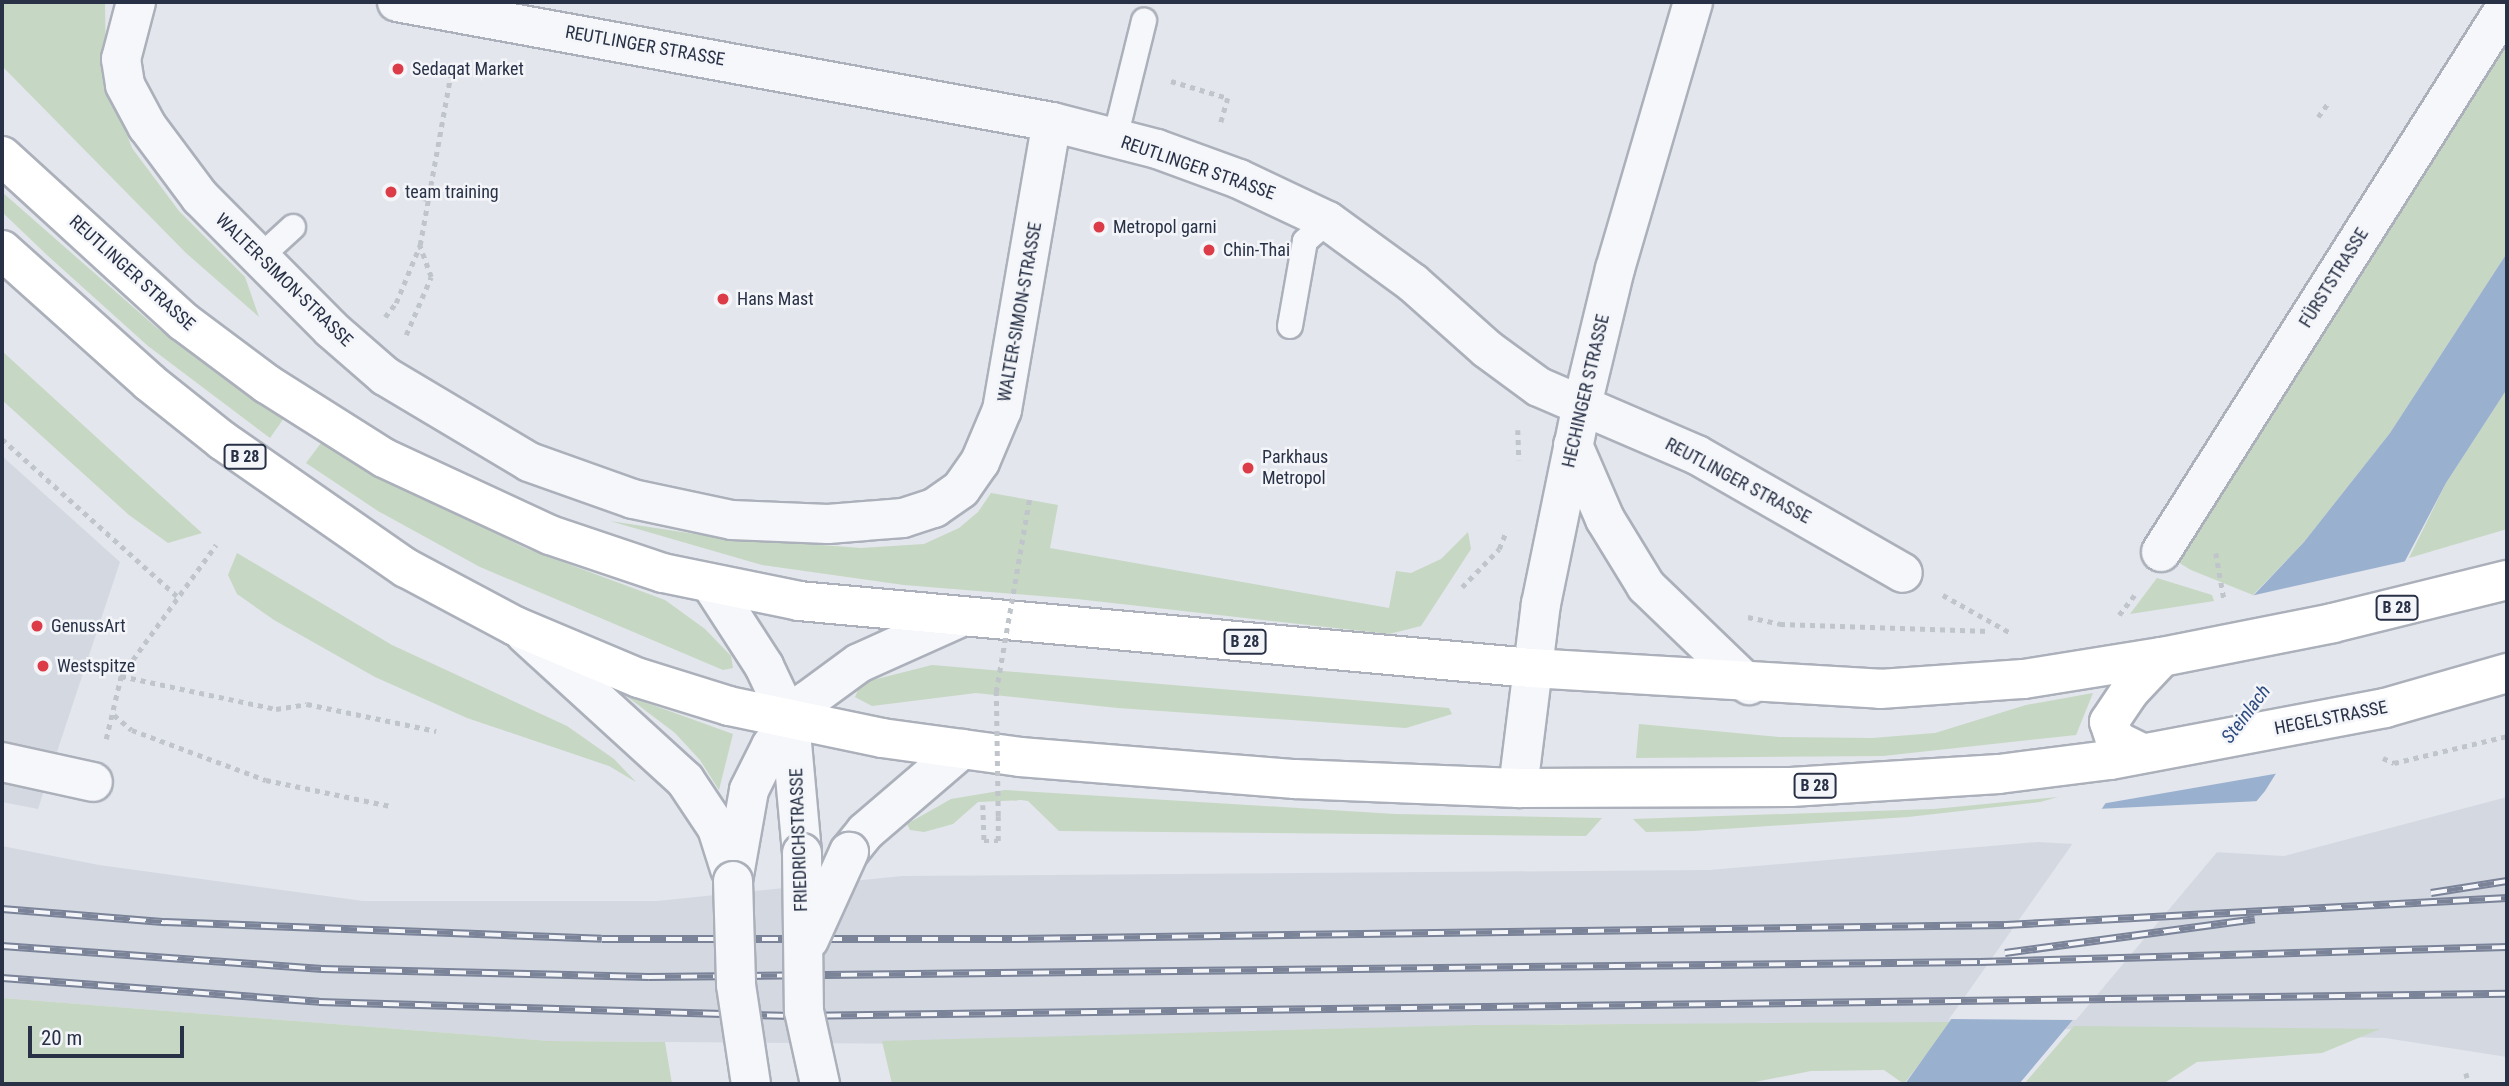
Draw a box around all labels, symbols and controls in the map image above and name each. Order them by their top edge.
street label: REUTLINGER STRASSE [563,21,727,71]
place label: Sedaqat Market [412,58,524,80]
marker: Sedaqat Market [390,61,406,77]
street label: REUTLINGER STRASSE [1118,131,1278,205]
place label: team training [405,181,499,203]
marker: team training [383,184,399,200]
street label: WALTER-SIMON-STRASSE [211,209,357,351]
street label: REUTLINGER STRASSE [65,211,199,335]
place label: Metropol garni [1113,216,1217,238]
marker: Metropol garni [1091,219,1107,235]
street label: WALTER-SIMON-STRASSE [994,220,1046,404]
street label: FÜRSTSTRASSE [2295,224,2373,332]
place label: Chin-Thai [1223,239,1290,261]
marker: Chin-Thai [1201,242,1217,258]
place label: Hans Mast [737,288,814,310]
marker: Hans Mast [715,291,731,307]
street label: HECHINGER STRASSE [1558,312,1614,470]
street label: REUTLINGER STRASSE [1662,434,1814,528]
road number: B 28 [222,445,268,470]
place label: Parkhaus Metropol [1262,447,1328,490]
marker: Parkhaus Metropol [1240,460,1256,476]
road number: B 28 [2374,596,2420,621]
place label: GenussArt [51,615,126,637]
marker: GenussArt [29,618,45,634]
road number: B 28 [1222,629,1268,654]
place label: Westspitze [57,655,135,677]
marker: Westspitze [35,658,51,674]
water label: Steinlach [2217,680,2275,748]
street label: HEGELSTRASSE [2273,696,2389,740]
street label: FRIEDRICHSTRASSE [786,768,812,912]
road number: B 28 [1792,774,1838,799]
scale bar [32,1012,187,1056]
text: 20 m [41,1026,82,1050]

